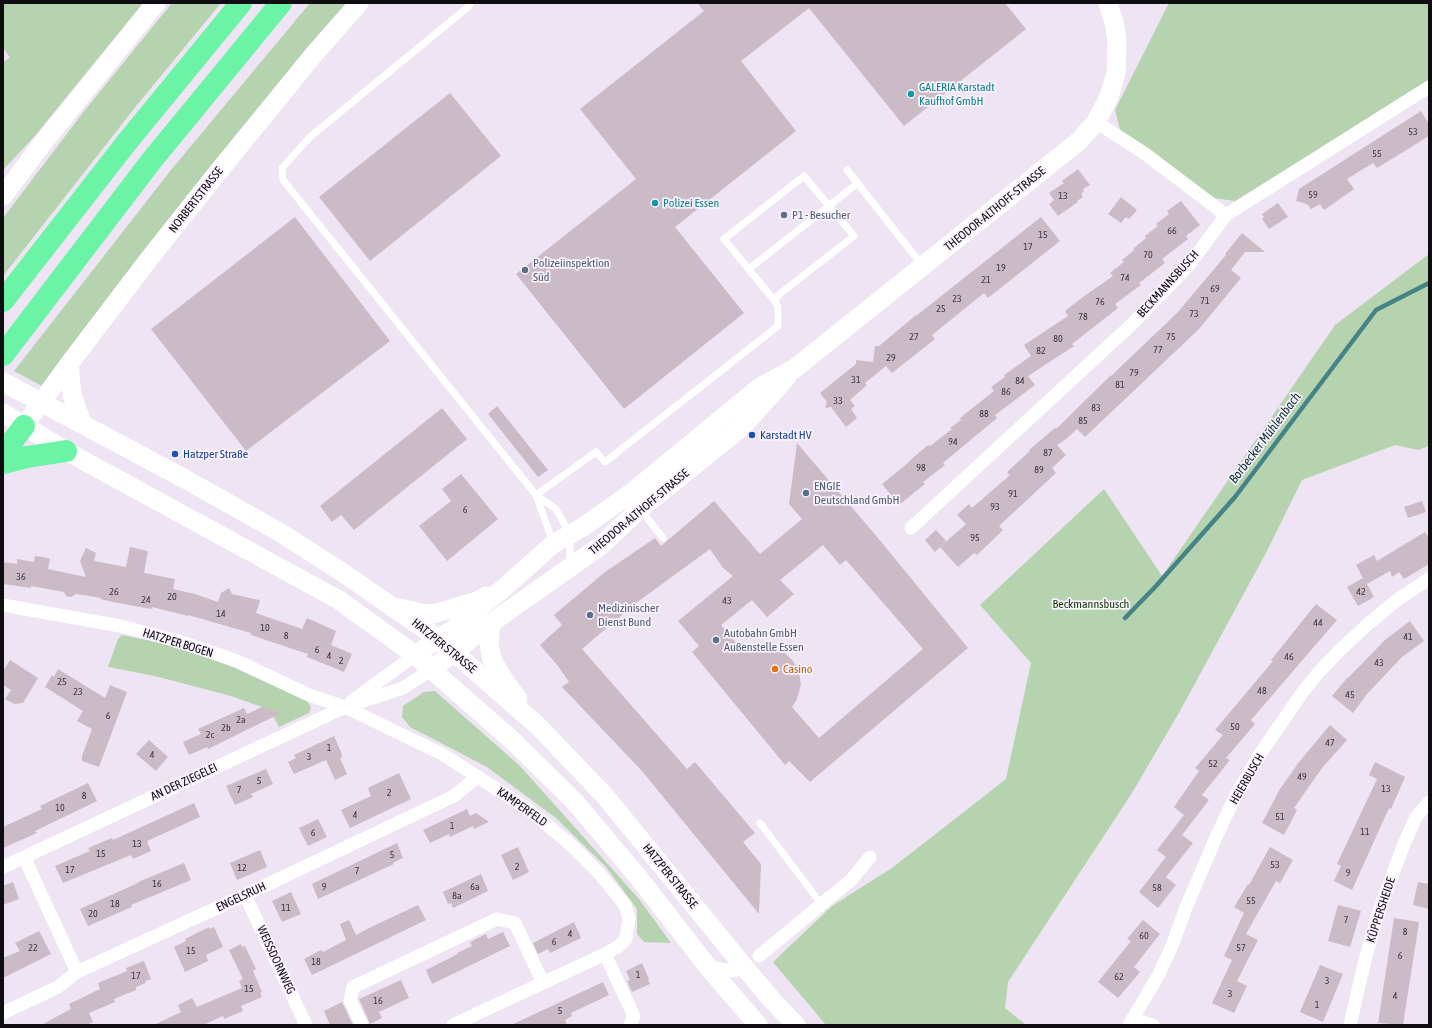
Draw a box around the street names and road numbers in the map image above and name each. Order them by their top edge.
street label: NORBERTSTRASSE [166,164,226,236]
street label: THEODOR-ALTHOFF-STRASSE [942,164,1048,254]
street label: BECKMANNSBUSCH [1134,247,1202,321]
street label: THEODOR-ALTHOFF-STRASSE [586,466,692,558]
street label: HATZPER STRASSE [409,616,479,676]
street label: HATZPER BOGEN [141,625,215,661]
street label: HEIERBUSCH [1227,751,1267,807]
street label: AN DER ZIEGELEI [148,760,220,804]
street label: KAMPERFELD [494,784,550,830]
street label: HATZPER STRASSE [640,841,700,911]
street label: KÜPPERSHEIDE [1364,876,1398,944]
street label: ENGELSRUH [214,879,268,915]
street label: WEISSDORNWEG [254,923,298,997]

